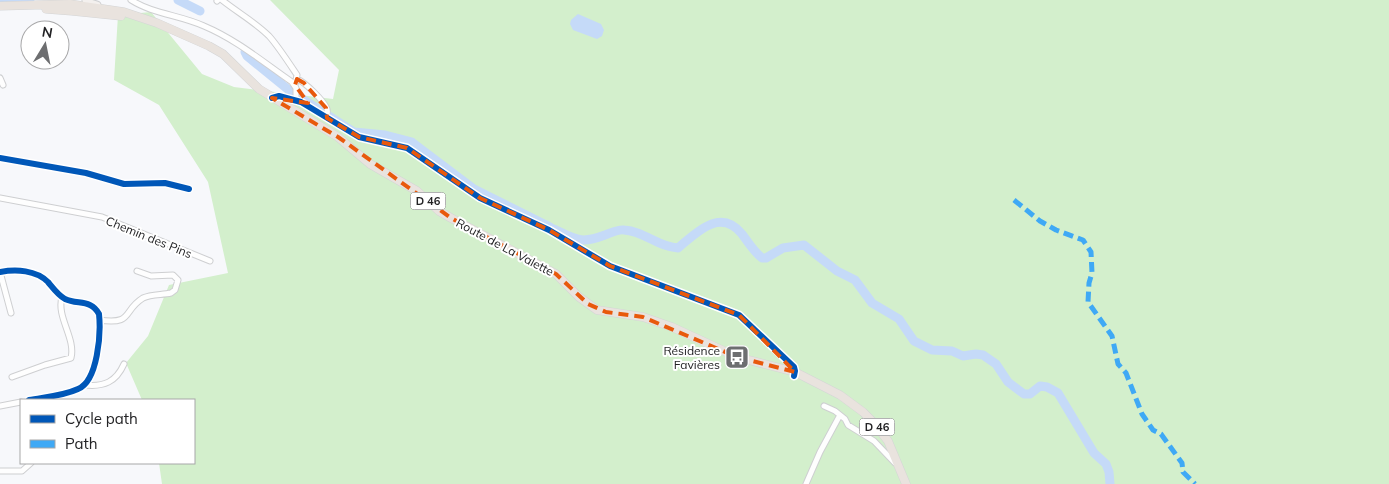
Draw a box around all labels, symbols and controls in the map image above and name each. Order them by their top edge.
north arrow [20,20,70,70]
text: N [40,22,54,42]
road number: D 46 [410,192,446,210]
street label: Chemin des Pins [104,213,194,261]
street label: Route de La Valette [454,215,556,279]
place label: Résidence Favières [663,343,720,372]
bus stop icon: Résidence Favières [724,344,750,370]
legend [20,399,195,464]
text: Cycle path [65,409,138,428]
road number: D 46 [860,418,894,436]
text: Path [65,434,97,453]

